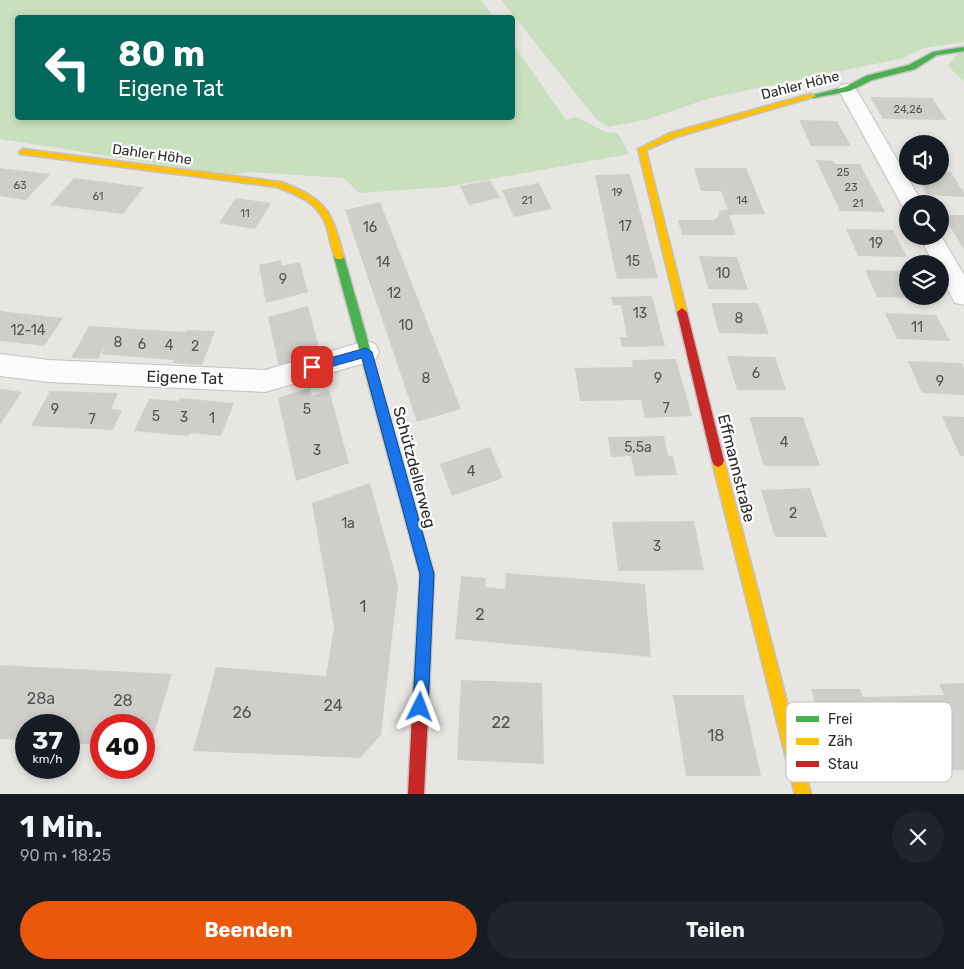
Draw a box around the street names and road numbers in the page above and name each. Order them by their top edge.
street label: Dahler Höhe [759,68,841,103]
street label: Dahler Höhe [111,141,193,168]
street label: Eigene Tat [146,367,224,388]
street label: Schützdellerweg [389,404,440,530]
street label: Effmannstraße [714,412,759,524]

